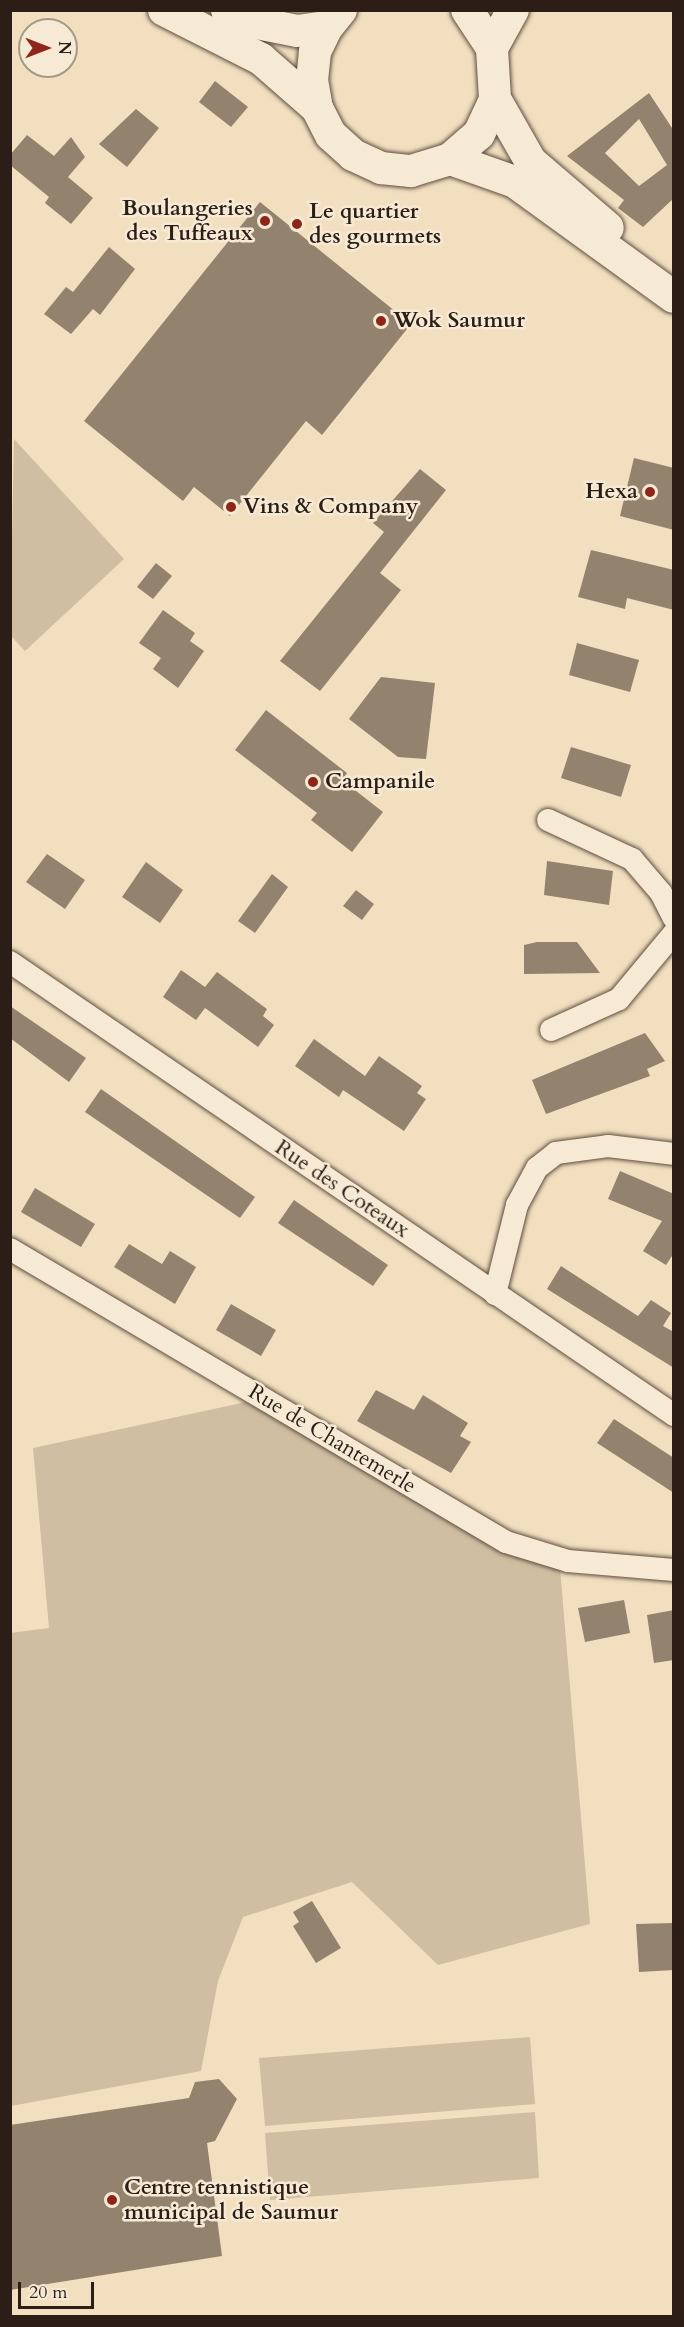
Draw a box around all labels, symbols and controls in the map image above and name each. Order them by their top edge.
north arrow [18,18,78,78]
text: N [53,41,75,55]
place label: Boulangeries des Tuffeaux [122,195,253,246]
place label: Le quartier des gourmets [309,198,441,249]
marker: Boulangeries des Tuffeaux [258,214,272,228]
marker: Le quartier des gourmets [290,217,304,231]
place label: Wok Saumur [393,308,525,334]
marker: Wok Saumur [374,314,388,328]
place label: Hexa [585,479,638,505]
marker: Hexa [643,485,657,499]
place label: Vins & Company [243,494,418,520]
marker: Vins & Company [224,500,238,514]
place label: Campanile [325,769,435,795]
marker: Campanile [306,775,320,789]
street label: Rue des Coteaux [270,1134,414,1244]
street label: Rue de Chantemerle [243,1379,421,1499]
place label: Centre tennistique municipal de Saumur [124,2174,338,2226]
marker: Centre tennistique municipal de Saumur [105,2193,119,2207]
scale bar [21,2270,98,2308]
text: 20 m [29,2280,68,2305]

